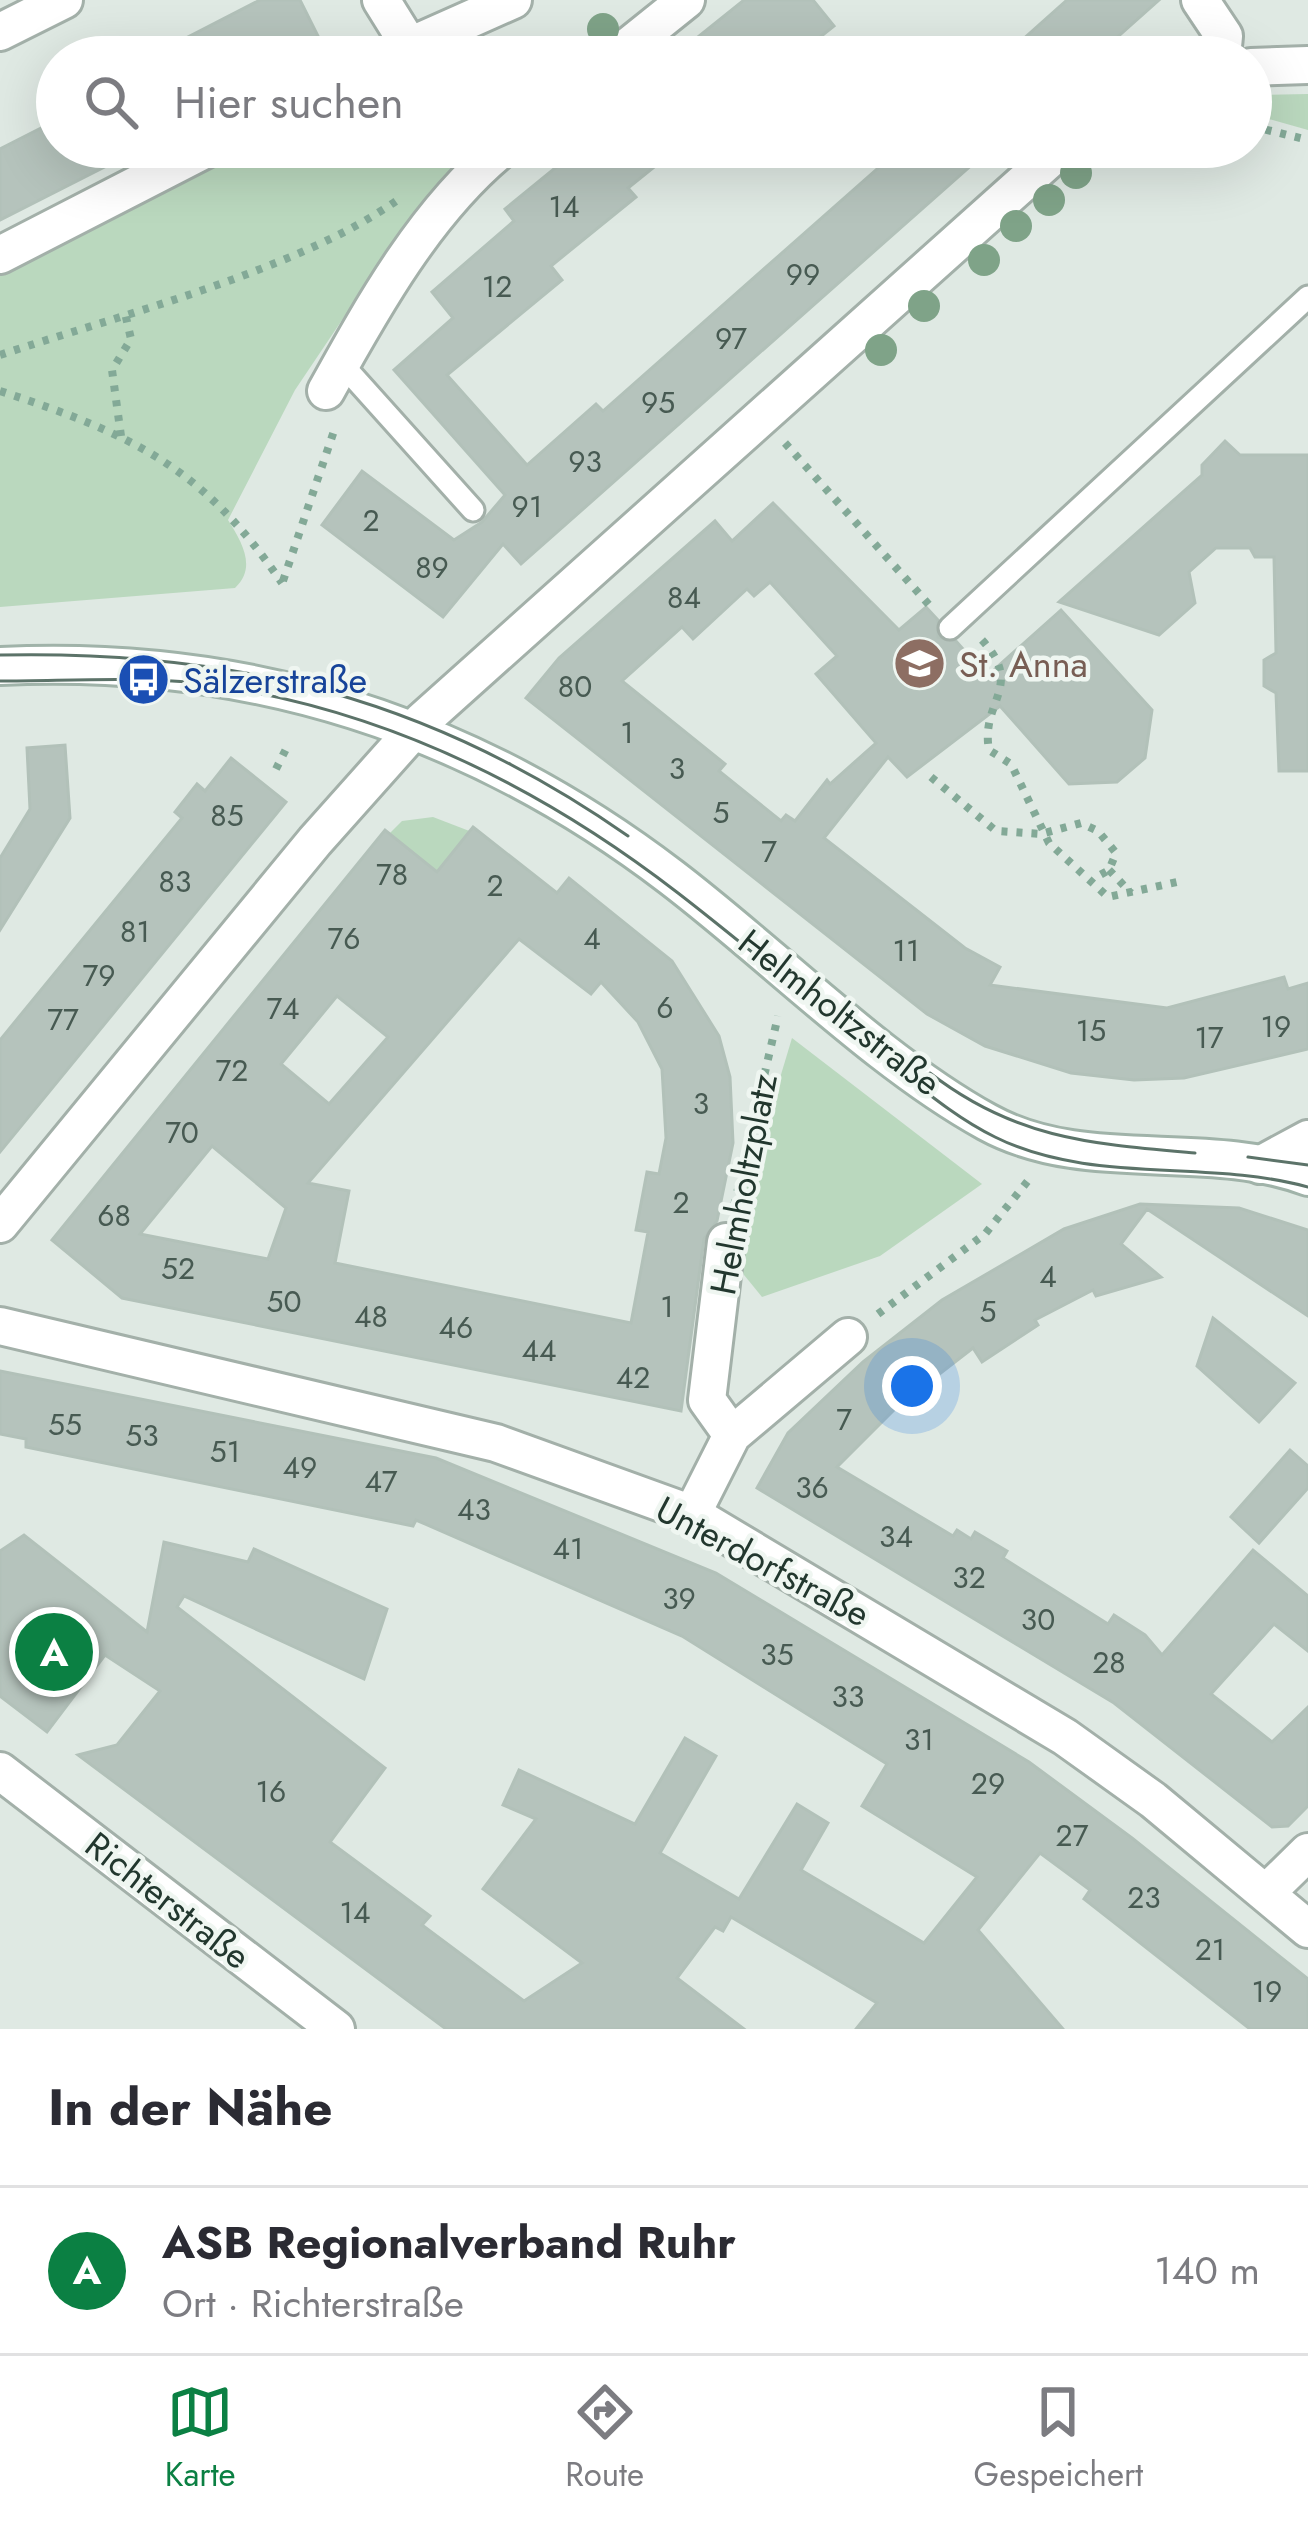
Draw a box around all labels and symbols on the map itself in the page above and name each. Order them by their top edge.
house number: 14 [549,185,580,228]
house number: 99 [786,253,820,296]
house number: 12 [482,265,512,308]
house number: 97 [715,317,747,360]
house number: 95 [641,381,675,424]
house number: 93 [568,440,602,483]
house number: 91 [512,485,542,528]
house number: 2 [362,499,380,542]
house number: 89 [415,546,449,589]
house number: 84 [667,576,701,619]
school or university icon: St. Anna [892,636,948,692]
place label: St. Anna [959,638,1088,690]
bus stop icon: Sälzerstraße [116,652,172,708]
place label: Sälzerstraße [183,654,367,706]
house number: 80 [558,665,592,708]
house number: 1 [620,711,634,754]
house number: 3 [669,747,685,790]
house number: 5 [713,791,729,834]
house number: 85 [210,794,244,837]
house number: 7 [761,830,777,873]
house number: 78 [376,853,408,896]
house number: 83 [159,860,191,903]
house number: 2 [486,864,504,907]
house number: 81 [120,910,150,953]
street label: Helmholtzstraße [728,916,952,1108]
house number: 76 [327,917,361,960]
house number: 4 [583,917,601,960]
house number: 11 [893,929,920,972]
house number: 79 [82,954,116,997]
house number: 6 [656,986,674,1029]
house number: 74 [266,987,300,1030]
house number: 77 [47,998,79,1041]
house number: 19 [1261,1005,1291,1048]
house number: 15 [1076,1009,1106,1052]
house number: 17 [1194,1016,1224,1059]
house number: 72 [216,1049,248,1092]
street label: Helmholtzplatz [696,1069,790,1299]
house number: 3 [693,1082,709,1125]
house number: 70 [165,1111,199,1154]
house number: 2 [672,1181,690,1224]
house number: 68 [97,1194,131,1237]
house number: 52 [161,1247,195,1290]
house number: 4 [1039,1255,1057,1298]
house number: 50 [267,1280,301,1323]
house number: 1 [660,1285,674,1328]
house number: 5 [980,1290,996,1333]
house number: 48 [354,1295,388,1338]
house number: 46 [439,1306,473,1349]
house number: 44 [522,1329,556,1372]
house number: 42 [616,1356,650,1399]
your location [882,1356,942,1416]
house number: 7 [836,1398,852,1441]
house number: 55 [48,1403,82,1446]
house number: 53 [125,1414,159,1457]
house number: 51 [210,1430,240,1473]
house number: 49 [283,1446,317,1489]
house number: 47 [364,1460,398,1503]
house number: 36 [795,1466,829,1509]
street label: Unterdorfstraße [647,1483,879,1639]
house number: 43 [457,1488,491,1531]
house number: 34 [879,1515,913,1558]
house number: 41 [553,1527,584,1570]
house number: 32 [952,1556,986,1599]
house number: 39 [662,1577,696,1620]
house number: 30 [1021,1598,1055,1641]
pin: A [15,1607,93,1697]
house number: 35 [760,1633,794,1676]
house number: 28 [1092,1641,1126,1684]
house number: 33 [832,1675,864,1718]
house number: 31 [904,1718,934,1761]
house number: 29 [971,1762,1005,1805]
house number: 16 [256,1770,286,1813]
house number: 27 [1056,1814,1089,1857]
street label: Richterstraße [74,1819,262,1981]
house number: 23 [1127,1876,1161,1919]
house number: 14 [340,1891,371,1934]
house number: 21 [1195,1928,1225,1971]
house number: 19 [1252,1970,1282,2013]

